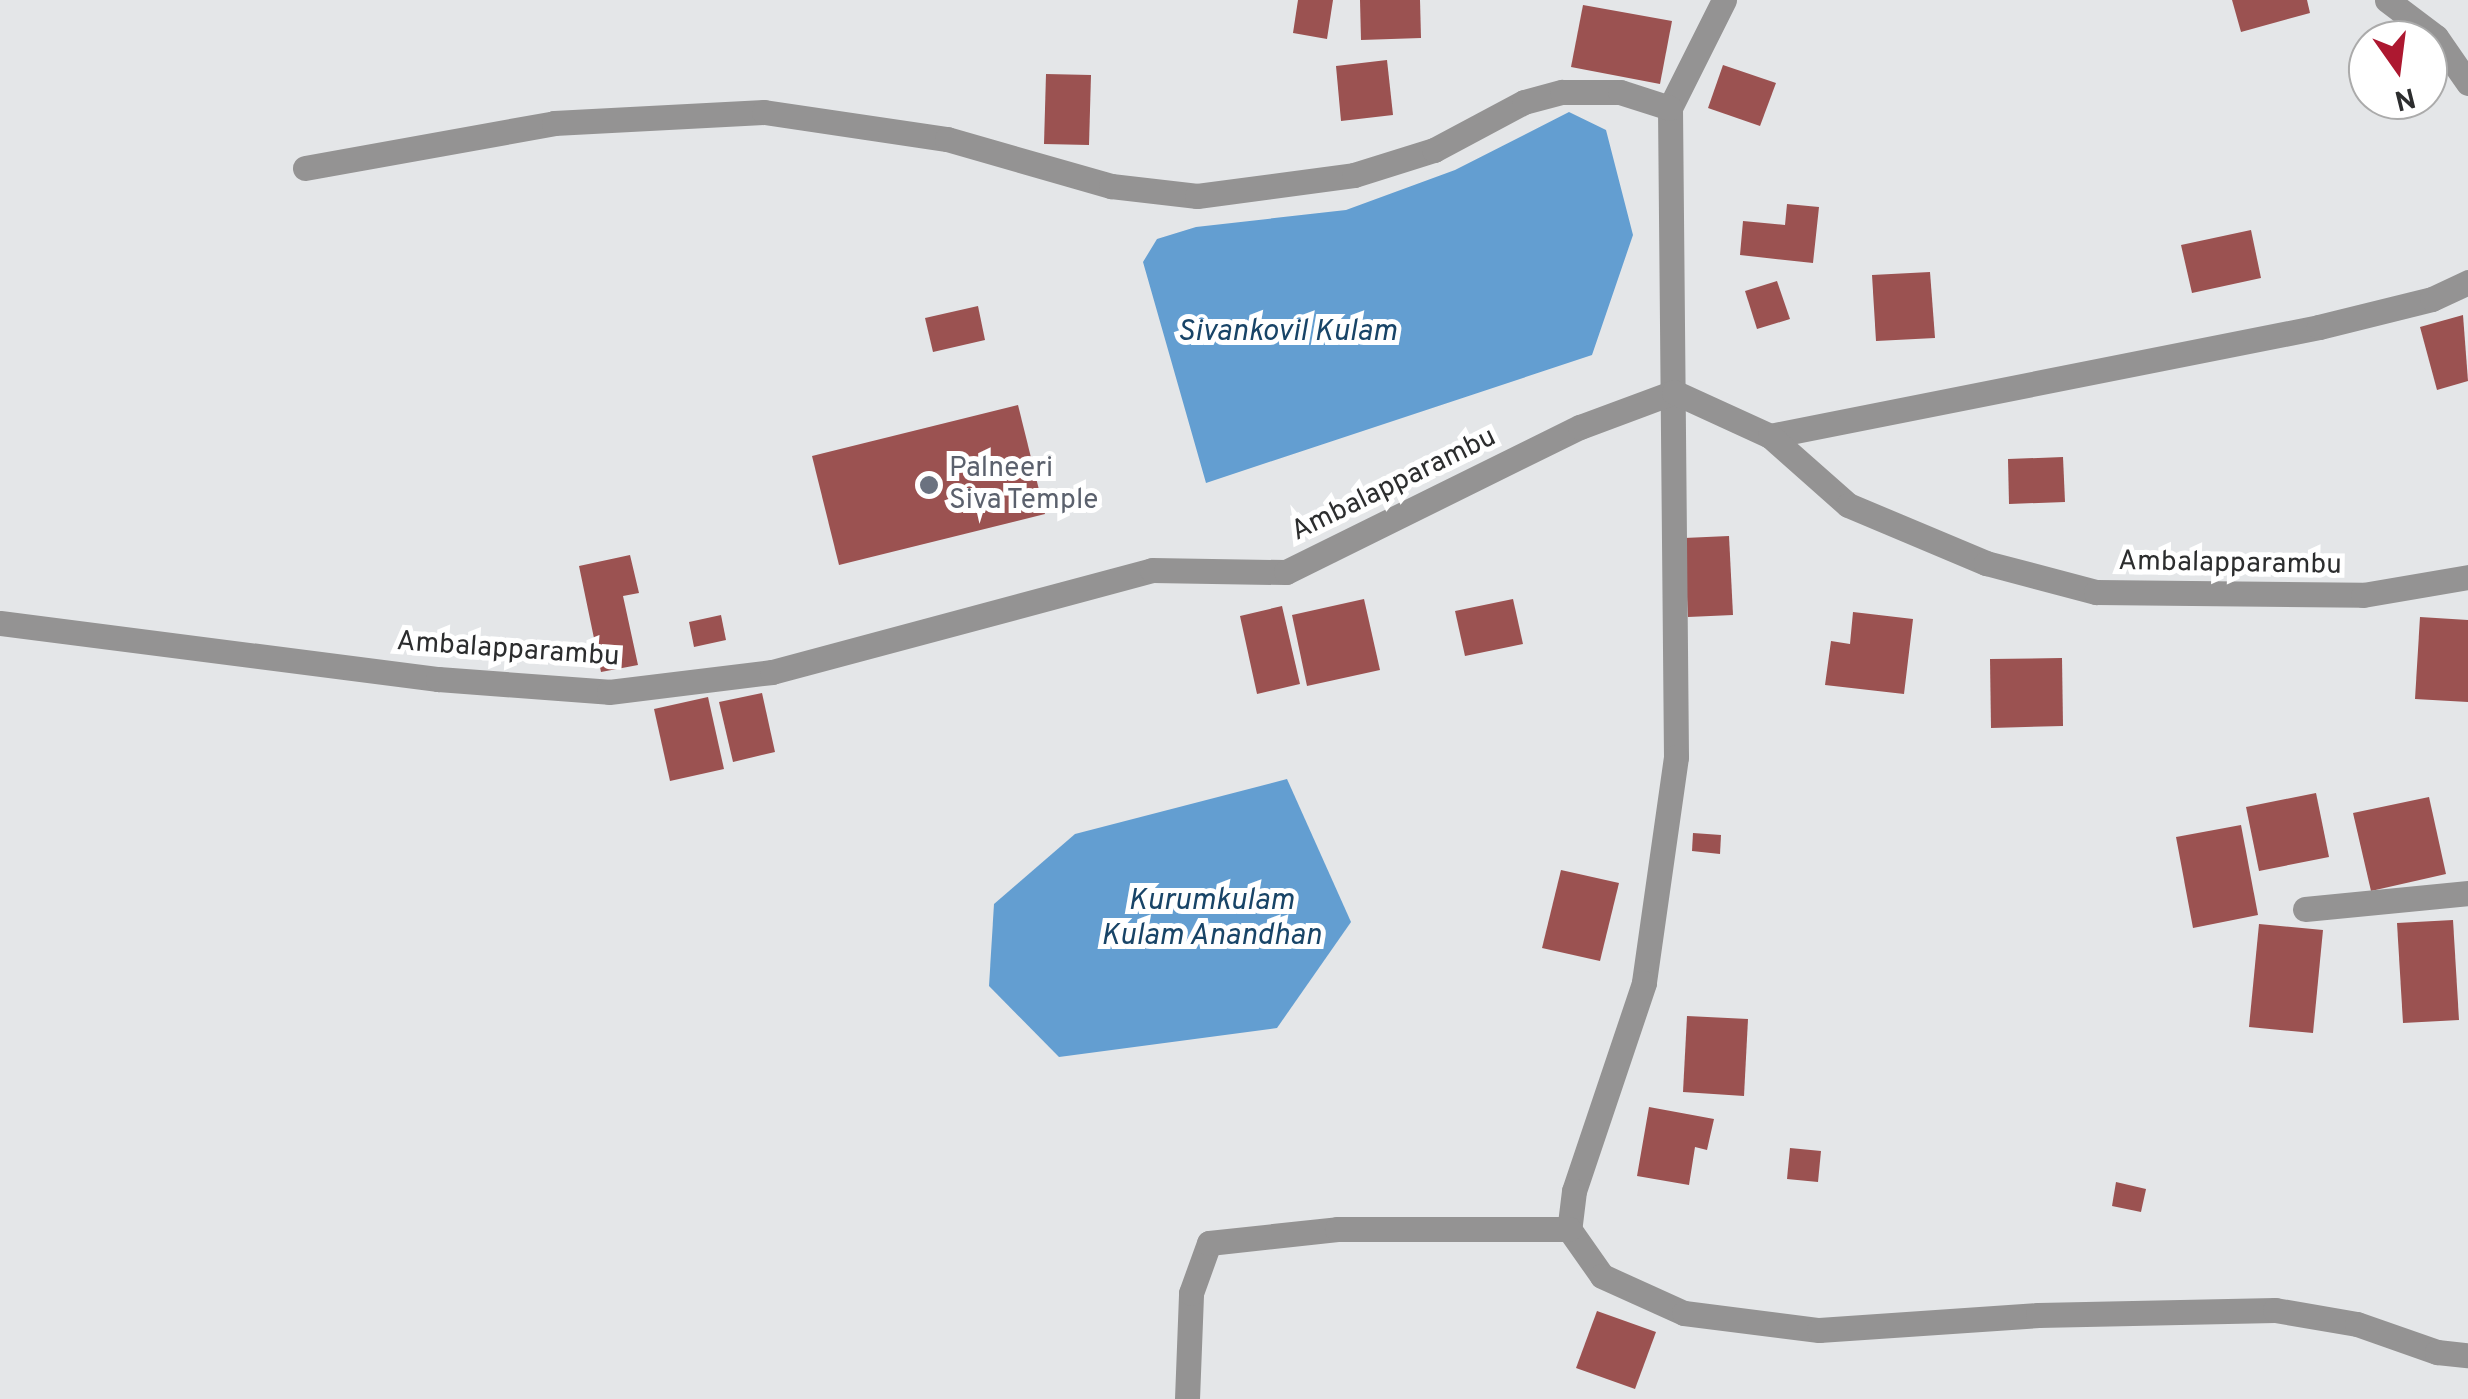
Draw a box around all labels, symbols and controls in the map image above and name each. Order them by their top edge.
north arrow [2348,20,2448,120]
text: N [2391,77,2419,117]
water label: Sivankovil Kulam [1177,315,1397,351]
street label: Ambalapparambu [1286,421,1502,549]
place label: Palneeri Siva Temple [949,452,1099,518]
marker: Palneeri Siva Temple [918,474,940,496]
street label: Ambalapparambu [2118,545,2342,583]
street label: Ambalapparambu [395,625,621,675]
water label: Kurumkulam Kulam Anandhan [1100,884,1322,954]

